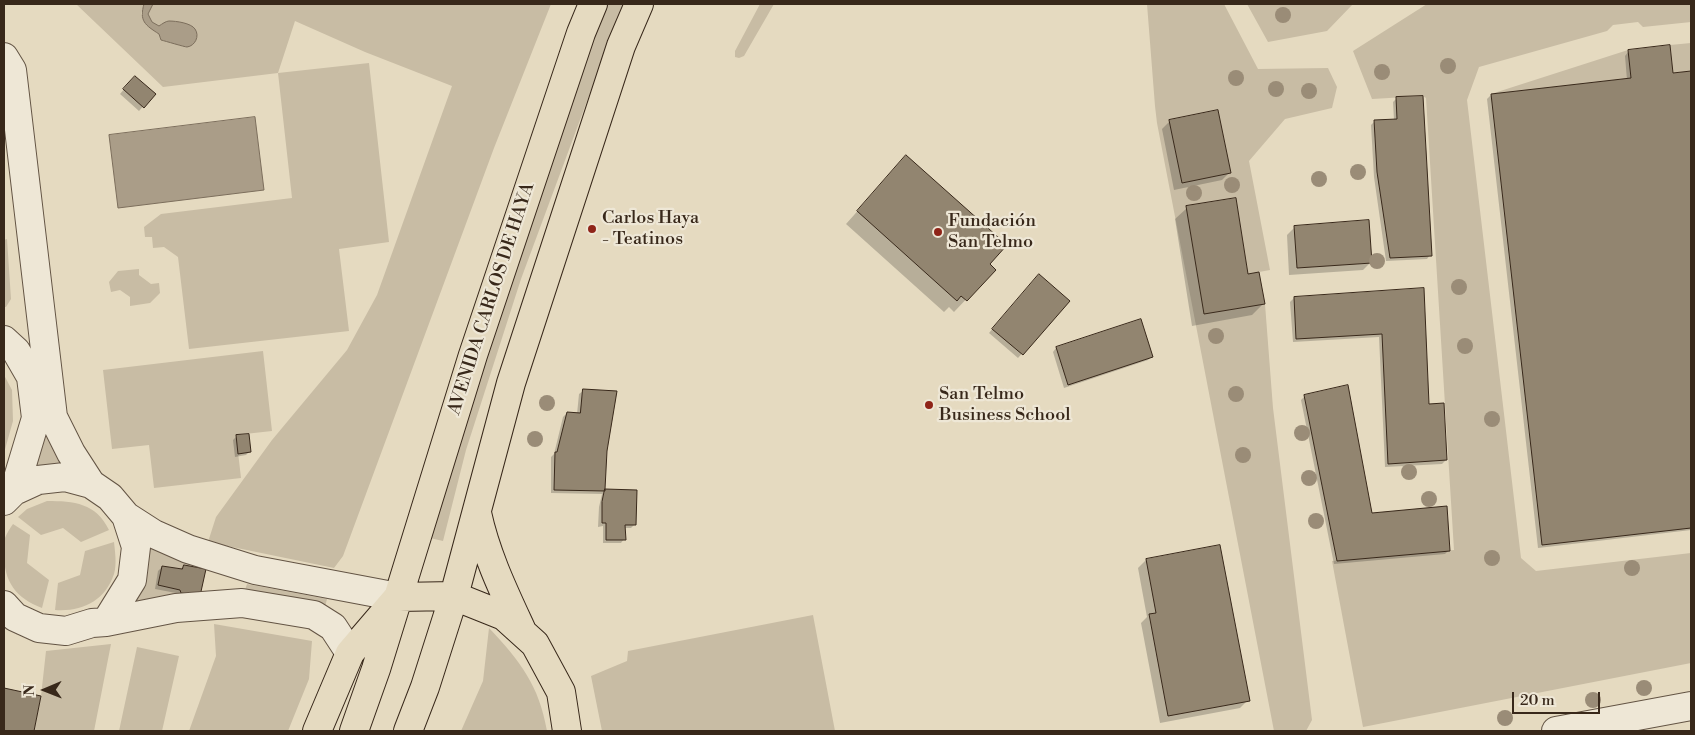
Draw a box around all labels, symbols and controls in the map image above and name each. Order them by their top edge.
street label: AVENIDA CARLOS DE HAYA [444,180,540,418]
place label: Carlos Haya - Teatinos [602,208,699,250]
place label: Fundación San Telmo [948,211,1036,253]
marker: Carlos Haya - Teatinos [586,223,598,235]
marker: Fundación San Telmo [932,226,944,238]
place label: San Telmo Business School [939,384,1071,426]
marker: San Telmo Business School [923,399,935,411]
north arrow [20,665,70,715]
scale bar [1515,682,1602,714]
text: N [21,685,39,696]
text: 20 m [1520,691,1555,710]

